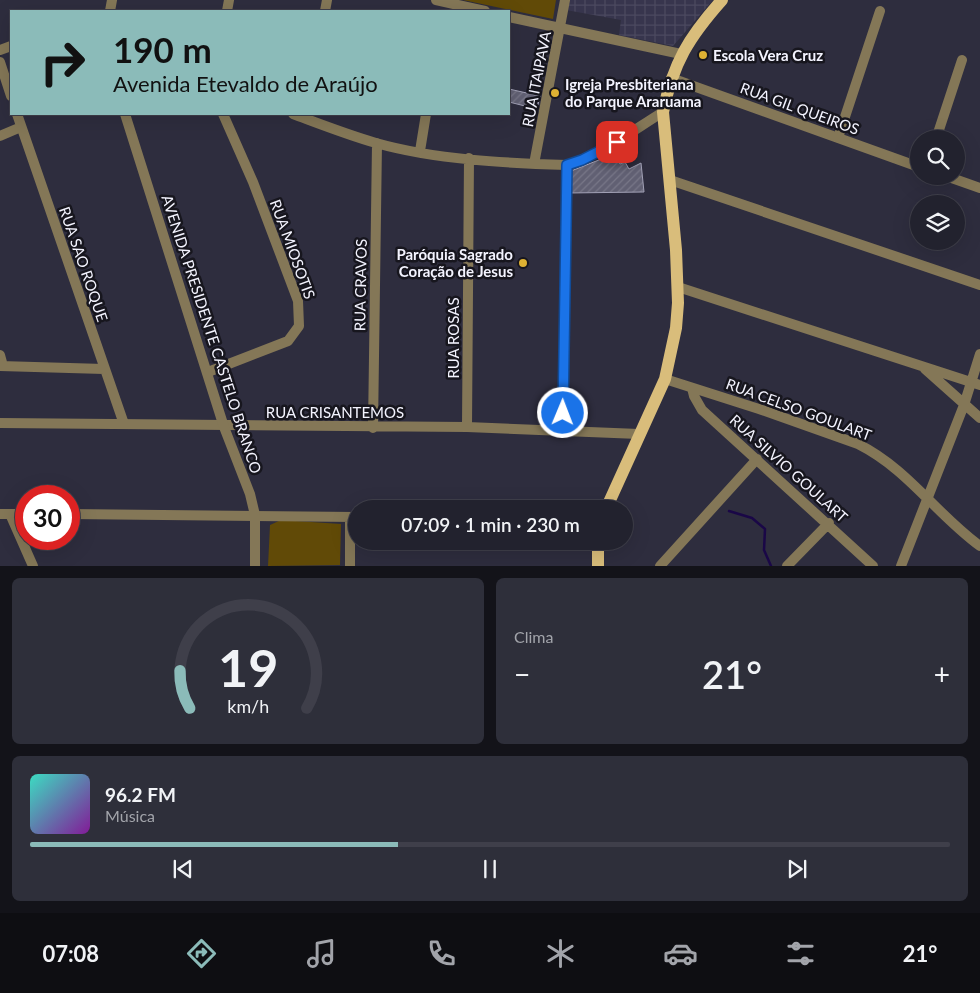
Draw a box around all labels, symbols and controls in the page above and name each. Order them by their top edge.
text: 190 m [113,28,212,70]
street label: RUA ITAIPAVA [518,29,554,128]
icon: right [30,30,95,95]
place label: Escola Vera Cruz [713,46,823,64]
marker: Escola Vera Cruz [697,49,709,61]
text: Avenida Etevaldo de Araújo [113,70,378,97]
place label: Igreja Presbiteriana do Parque Araruama [565,75,701,110]
street label: RUA GIL QUEIROS [738,78,862,138]
marker: Igreja Presbiteriana do Parque Araruama [549,87,561,99]
pin [596,121,638,163]
icon: arrive [603,128,631,156]
map controls [910,130,965,250]
button: search [910,130,965,185]
street label: AVENIDA PRESIDENTE CASTELO BRANCO [158,192,266,476]
button: layers [910,195,965,250]
street label: RUA MIOSOTIS [267,197,319,301]
street label: RUA SAO ROQUE [56,204,112,324]
street label: RUA CRAVOS [350,239,370,331]
place label: Paróquia Sagrado Coração de Jesus [396,245,513,280]
marker: Paróquia Sagrado Coração de Jesus [517,257,529,269]
street label: RUA ROSAS [444,297,462,379]
street label: RUA CELSO GOULART [724,374,874,444]
position arrow [536,386,588,438]
street label: RUA CRISANTEMOS [266,403,404,421]
street label: RUA SILVIO GOULART [726,410,852,526]
speed limit sign: 30 [15,485,80,550]
text: 07:09 · 1 min · 230 m [401,513,580,536]
text: Clima [514,627,553,646]
text: 19 [218,636,278,698]
text: 21° [702,651,762,697]
text: − [514,657,530,691]
text: + [934,657,950,691]
text: km/h [227,695,269,717]
text: 96.2 FM [105,783,176,806]
text: Música [105,806,155,825]
icon: previous [169,855,197,883]
icon: pause [476,855,504,883]
icon: next [783,855,811,883]
icon: directions [184,936,219,971]
icon: music [304,936,339,971]
icon: phone [424,936,459,971]
icon: climate [543,936,578,971]
icon: car [663,936,698,971]
icon: filters [783,936,818,971]
text: 07:08 [42,940,99,967]
text: 21° [903,940,937,967]

